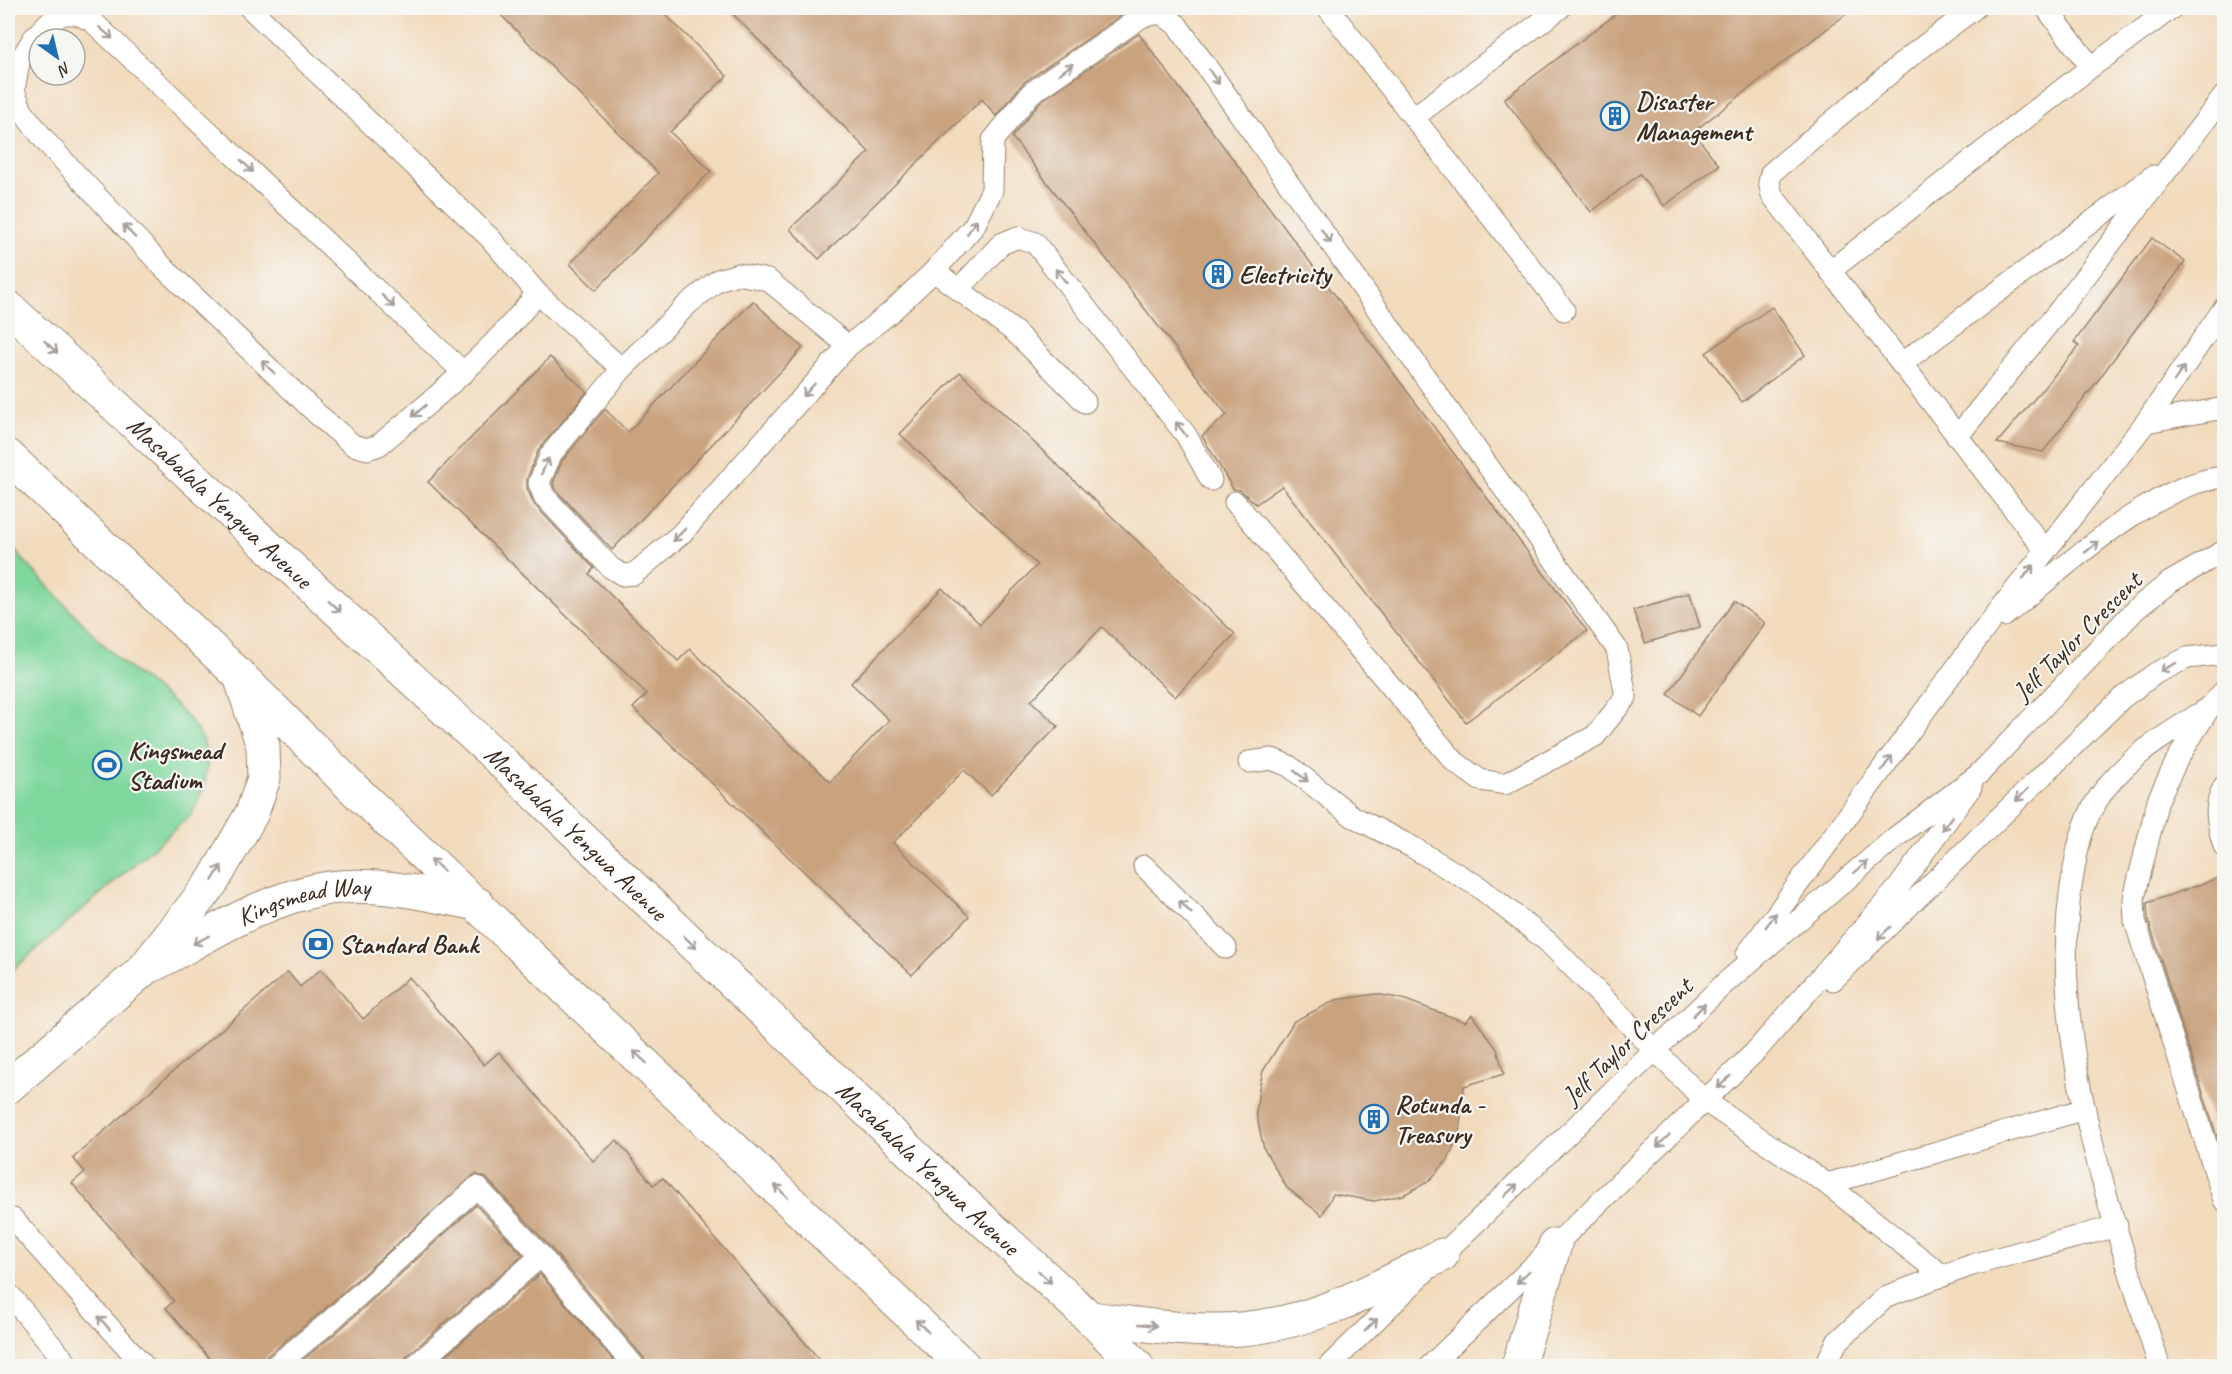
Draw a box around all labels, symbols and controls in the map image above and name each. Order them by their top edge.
one-way arrow [98,26,114,39]
north arrow [27,27,87,87]
text: N [53,58,75,81]
one-way arrow [1057,63,1074,75]
one-way arrow [1208,68,1220,85]
place label: Disaster Management [1636,85,1755,148]
building icon: Disaster Management [1599,100,1631,132]
one-way arrow [240,159,255,174]
one-way arrow [966,219,978,235]
one-way arrow [122,223,136,238]
one-way arrow [1320,228,1332,244]
building icon: Electricity [1202,258,1234,290]
place label: Electricity [1239,258,1334,291]
one-way arrow [1055,268,1068,284]
one-way arrow [381,294,396,308]
one-way arrow [43,340,58,354]
one-way arrow [261,360,276,374]
one-way arrow [2173,366,2185,383]
one-way arrow [802,382,816,397]
one-way arrow [412,404,427,418]
street label: Masabalala Yengwa Avenue [120,409,321,598]
one-way arrow [1175,422,1188,438]
one-way arrow [540,457,552,475]
one-way arrow [672,528,687,543]
one-way arrow [2083,540,2099,553]
street label: Jelf Taylor Crescent [2004,563,2150,709]
one-way arrow [2021,565,2034,581]
one-way arrow [326,599,341,614]
one-way arrow [2160,662,2178,673]
place label: Kingsmead Stadium [128,734,226,797]
street label: Masabalala Yengwa Avenue [477,738,676,930]
sports icon: Kingsmead Stadium [91,749,123,781]
one-way arrow [1880,755,1893,771]
one-way arrow [1293,770,1309,783]
one-way arrow [2015,787,2029,802]
one-way arrow [1941,814,1953,830]
one-way arrow [429,858,444,872]
one-way arrow [1853,861,1869,874]
one-way arrow [210,865,223,882]
street label: Kingsmead Way [232,870,373,934]
one-way arrow [1178,900,1193,915]
one-way arrow [1765,912,1778,928]
one-way arrow [1877,925,1892,940]
bank icon: Standard Bank [302,928,334,960]
place label: Standard Bank [339,928,480,961]
one-way arrow [193,934,210,946]
one-way arrow [682,935,697,949]
street label: Jelf Taylor Crescent [1554,969,1701,1113]
one-way arrow [1691,1003,1706,1017]
one-way arrow [632,1050,647,1064]
street label: Masabalala Yengwa Avenue [829,1074,1028,1264]
one-way arrow [1717,1075,1732,1089]
place label: Rotunda - Treasury [1395,1088,1486,1151]
building icon: Rotunda - Treasury [1358,1103,1390,1135]
one-way arrow [1656,1134,1671,1148]
one-way arrow [1503,1182,1518,1197]
one-way arrow [773,1184,788,1198]
one-way arrow [1516,1269,1531,1284]
one-way arrow [1038,1270,1053,1284]
one-way arrow [97,1316,111,1331]
one-way arrow [1363,1318,1378,1333]
one-way arrow [914,1319,929,1333]
one-way arrow [1138,1319,1157,1330]

